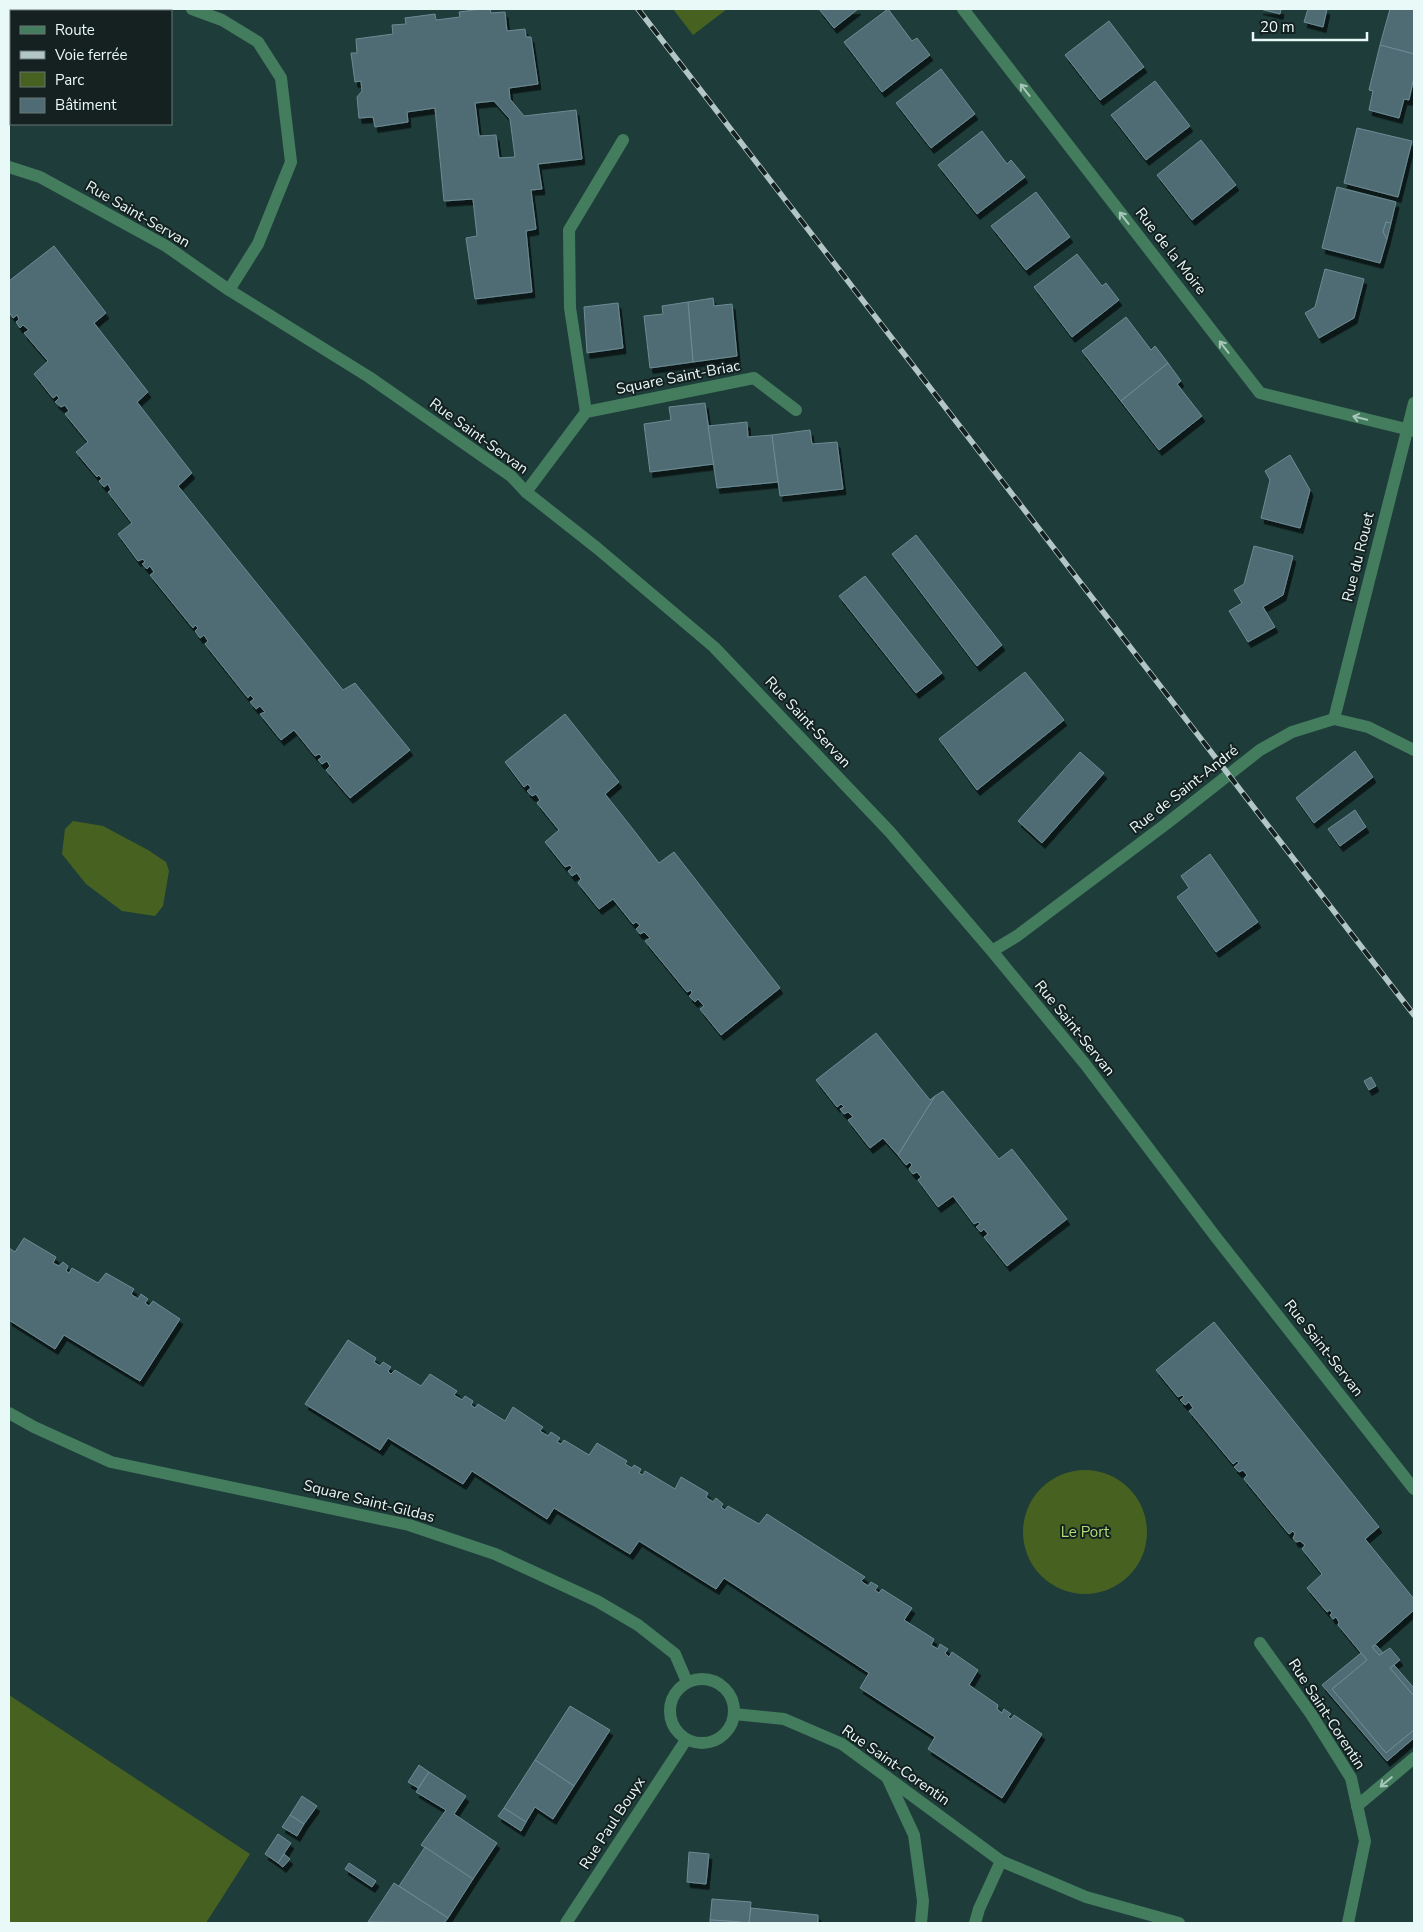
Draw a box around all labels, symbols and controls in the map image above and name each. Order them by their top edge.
legend [10,10,172,125]
scale bar [1253,10,1367,42]
text: 20 m [1260,17,1295,37]
text: Route [55,20,95,40]
text: Voie ferrée [54,45,127,65]
text: Parc [55,70,84,90]
one-way arrow [1020,83,1031,96]
text: Bâtiment [55,95,117,115]
street label: Rue Saint-Servan [82,176,194,252]
street label: Rue de la Moire [1131,203,1211,299]
one-way arrow [1119,212,1130,225]
one-way arrow [1218,341,1229,354]
street label: Square Saint-Briac [614,355,742,399]
street label: Rue Saint-Servan [426,393,532,479]
one-way arrow [1353,413,1369,422]
street label: Rue du Rouet [1337,510,1379,604]
street label: Rue Saint-Servan [761,672,855,772]
street label: Rue de Saint-André [1126,740,1242,838]
street label: Rue Saint-Servan [1030,976,1120,1080]
street label: Rue Saint-Servan [1280,1295,1368,1401]
street label: Square Saint-Gildas [301,1475,437,1527]
park label: Le Port [1061,1522,1110,1542]
street label: Rue Saint-Corentin [1284,1655,1370,1773]
street label: Rue Saint-Corentin [838,1720,954,1810]
street label: Rue Paul Bouyx [575,1773,649,1873]
one-way arrow [1379,1776,1392,1788]

